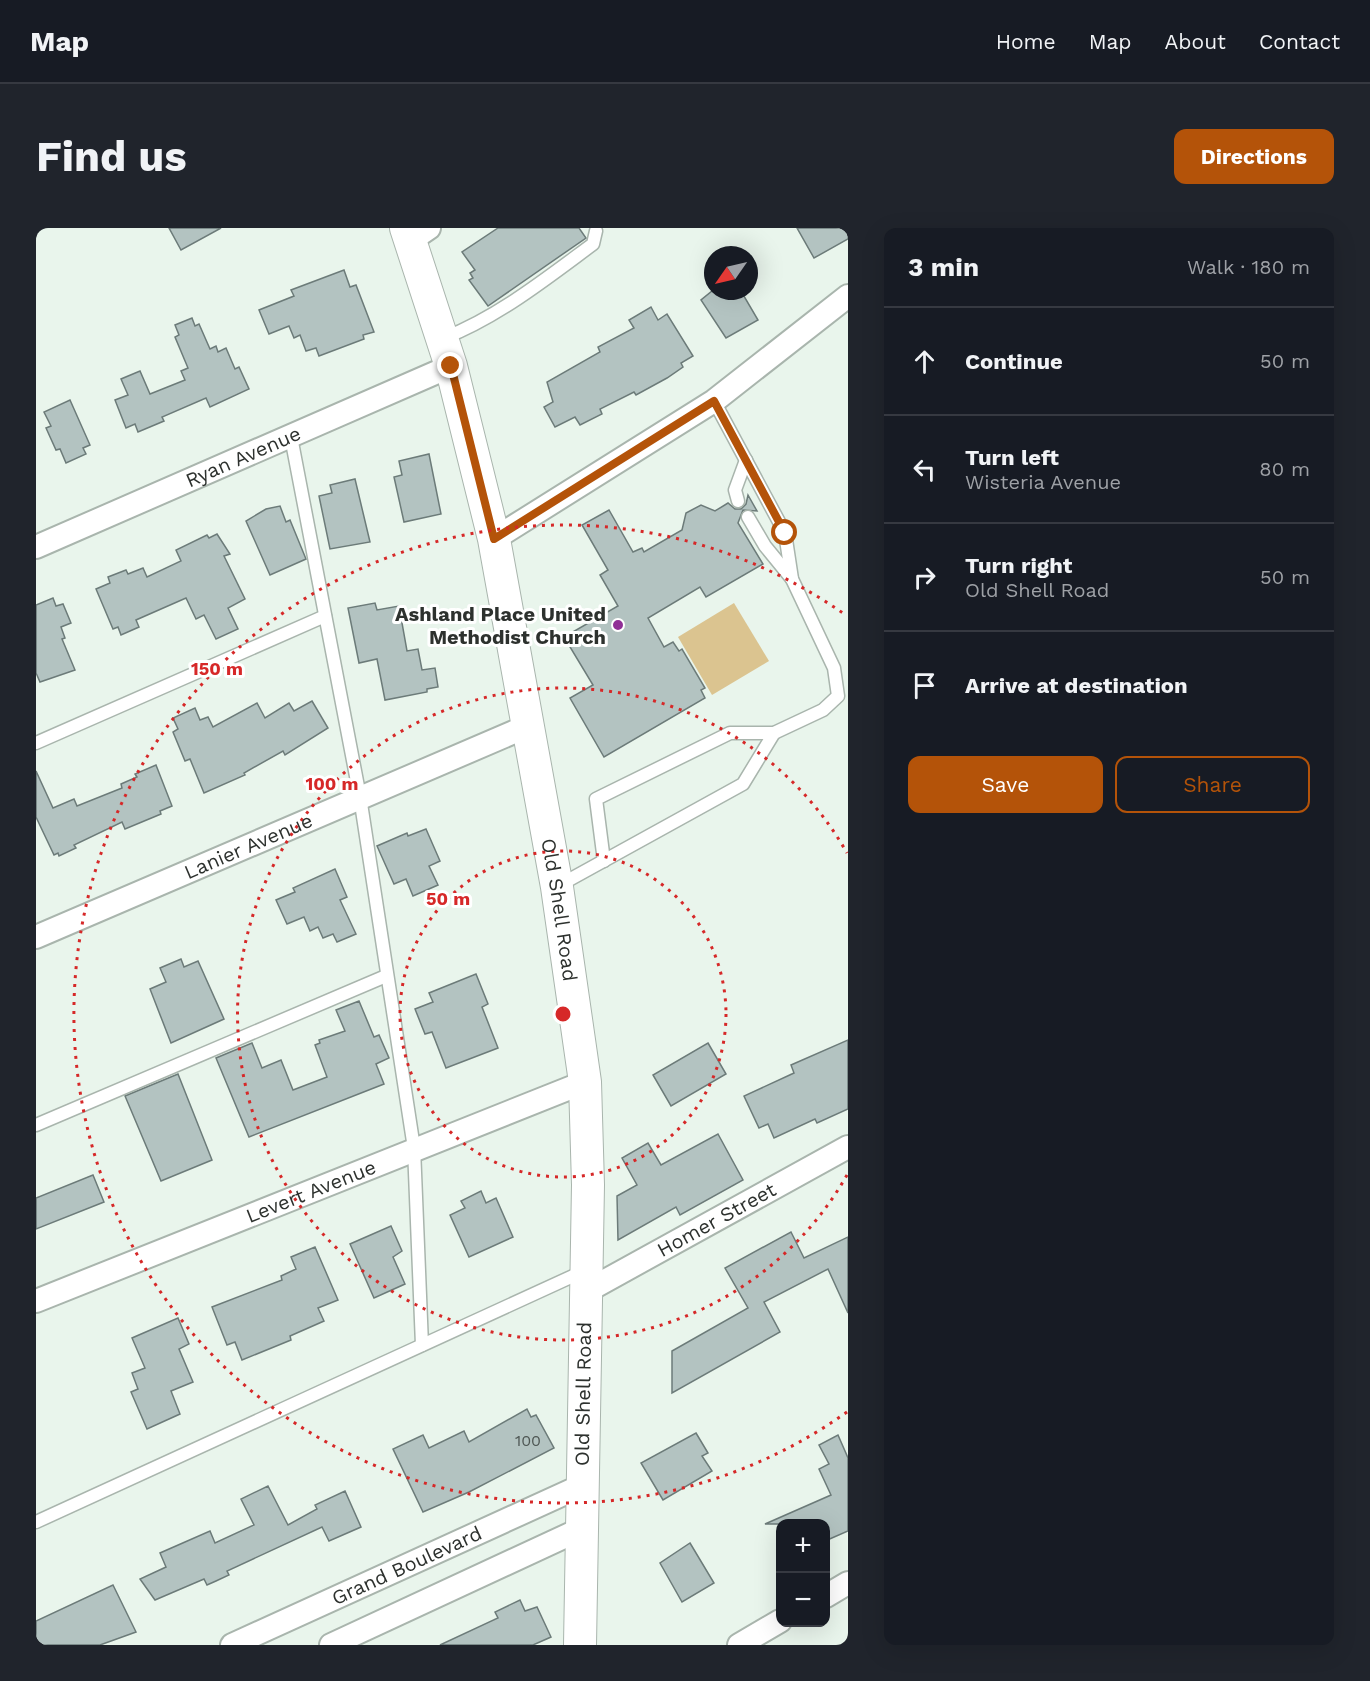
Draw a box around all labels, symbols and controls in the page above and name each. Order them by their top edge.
text: Map [30,25,89,58]
text: Home [996,29,1056,54]
text: Map [1089,29,1132,54]
text: About [1165,29,1226,54]
text: Contact [1259,29,1340,54]
button: Directions [1174,129,1334,184]
text: Find us [36,132,187,181]
north arrow [704,246,758,300]
text: 3 min [908,252,979,282]
text: Walk · 180 m [1187,255,1310,279]
icon: ahead [908,345,941,378]
text: Continue [965,349,1063,374]
text: 50 m [1260,349,1310,373]
route end [437,352,463,378]
street label: Ryan Avenue [182,421,304,492]
text: Turn left [965,445,1059,470]
icon: left [908,453,941,486]
text: 80 m [1259,457,1310,481]
text: Wisteria Avenue [965,470,1121,494]
route start [771,519,797,545]
text: Turn right [965,553,1072,578]
icon: right [908,561,941,594]
text: 50 m [1260,565,1310,589]
text: Old Shell Road [965,578,1109,602]
place label: Ashland Place United Methodist Church [395,602,606,649]
marker: Ashland Place United Methodist Church [611,618,625,632]
text: 150 m [191,658,243,679]
icon: arrive [908,669,941,702]
text: Arrive at destination [965,673,1188,698]
button: Save [908,756,1103,813]
button: Share [1115,756,1310,813]
text: 100 m [305,773,359,794]
street label: Lanier Avenue [181,808,316,884]
street label: Old Shell Road [536,836,582,983]
text: 50 m [426,888,470,909]
centre of rings [553,1004,573,1024]
street label: Levert Avenue [243,1155,379,1228]
street label: Homer Street [653,1177,780,1262]
street label: Old Shell Road [570,1322,596,1466]
house number: 100 [515,1431,541,1450]
map controls [776,1519,830,1627]
button: + [776,1519,830,1573]
street label: Grand Boulevard [328,1521,485,1610]
button: − [776,1573,830,1627]

